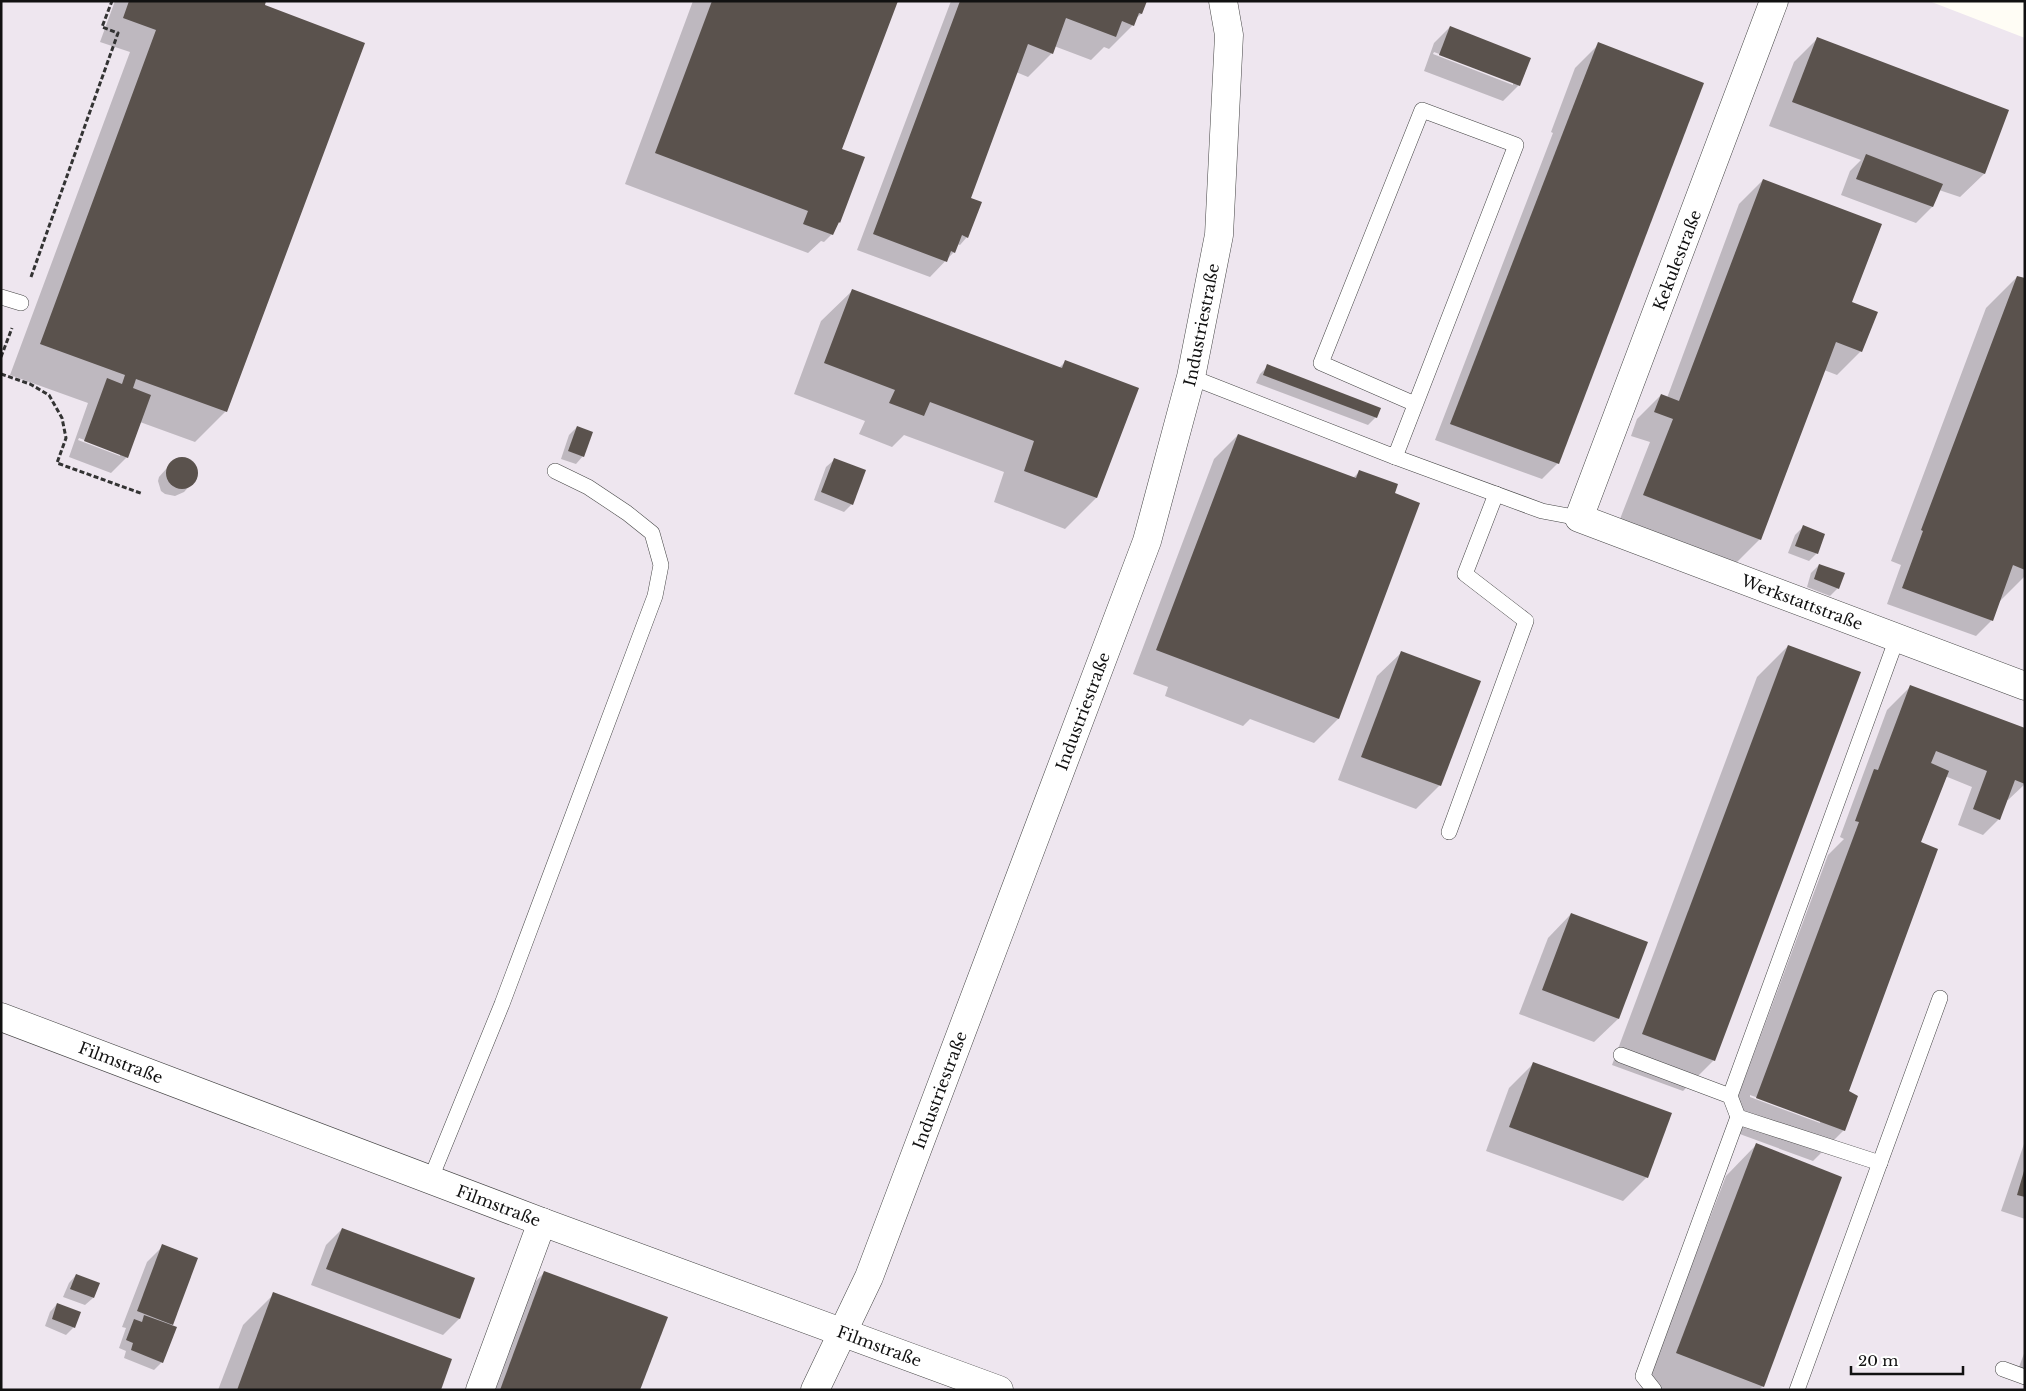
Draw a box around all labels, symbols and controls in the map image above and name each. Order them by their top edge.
street label: Kekulestraße [1649,207,1705,313]
street label: Industriestraße [1179,262,1223,388]
street label: Werkstattstraße [1738,570,1866,634]
street label: Industriestraße [1051,649,1114,773]
street label: Industriestraße [908,1028,971,1152]
street label: Filmstraße [76,1037,166,1087]
street label: Filmstraße [454,1180,543,1231]
street label: Filmstraße [834,1321,924,1371]
scale bar [1851,1344,1964,1376]
text: 20 m [1858,1351,1898,1370]

